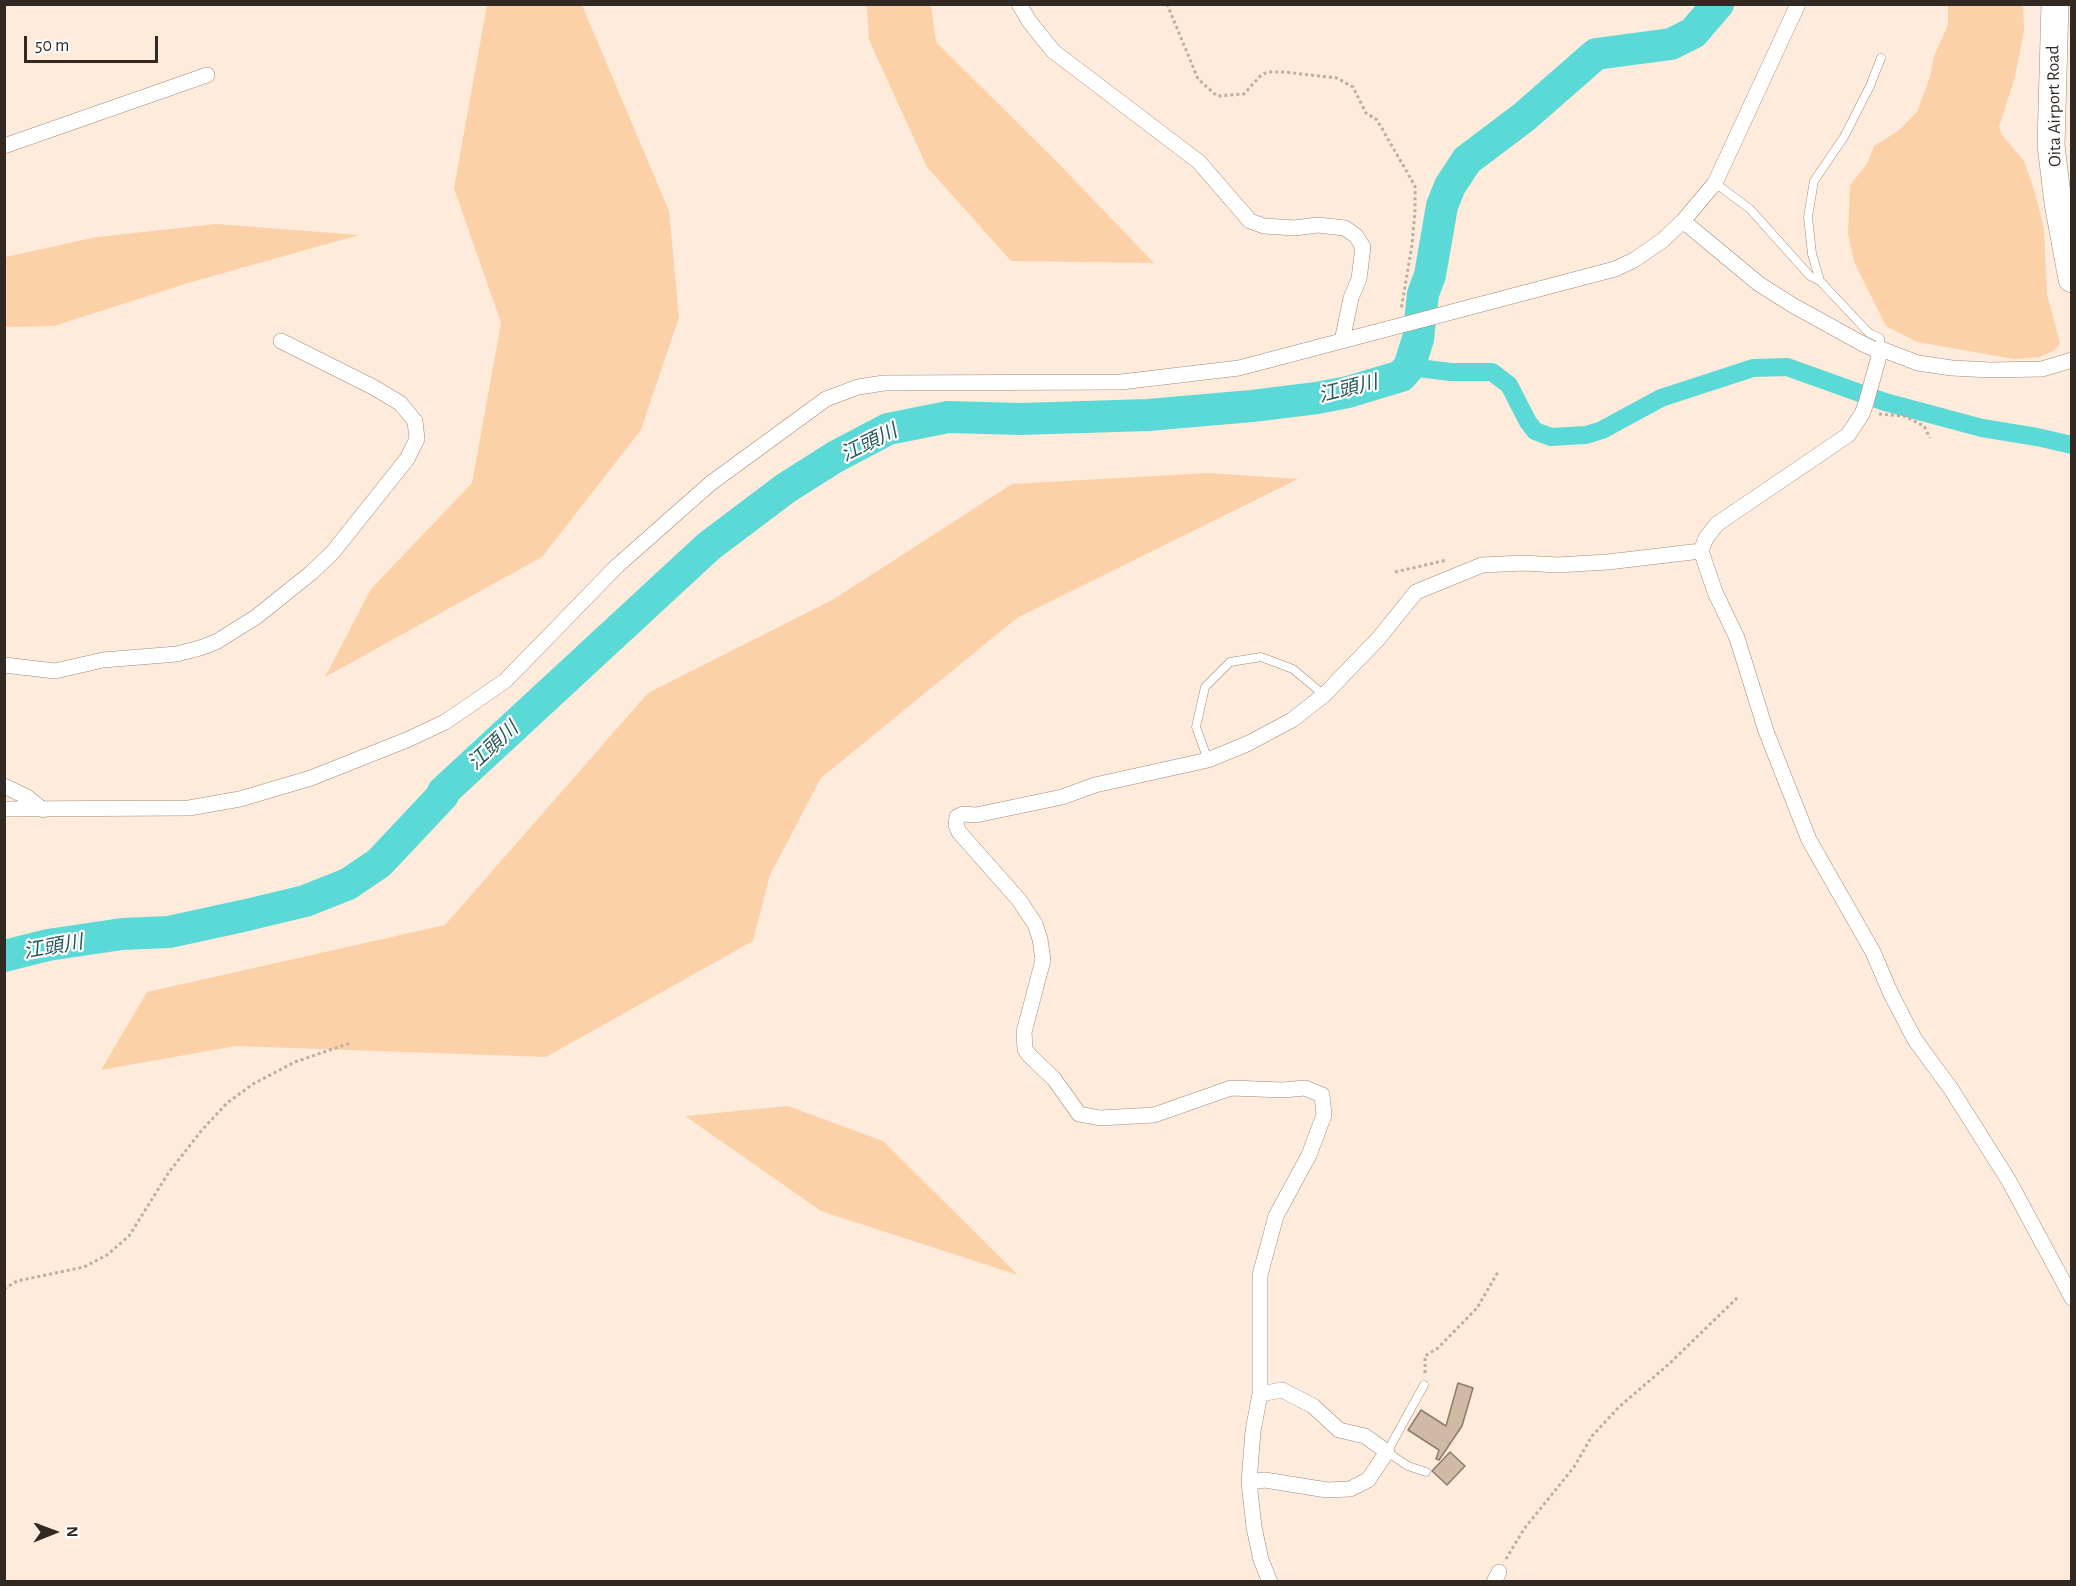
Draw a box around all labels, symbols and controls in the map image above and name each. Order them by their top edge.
scale bar [27,24,160,62]
text: 50 m [35,37,69,55]
street label: Oita Airport Road [2042,45,2066,167]
water label: 江頭川 [1316,370,1380,408]
water label: 江頭川 [837,419,901,467]
water label: 江頭川 [463,717,523,775]
water label: 江頭川 [21,930,85,964]
north arrow [24,1502,84,1562]
text: N [64,1526,80,1537]

